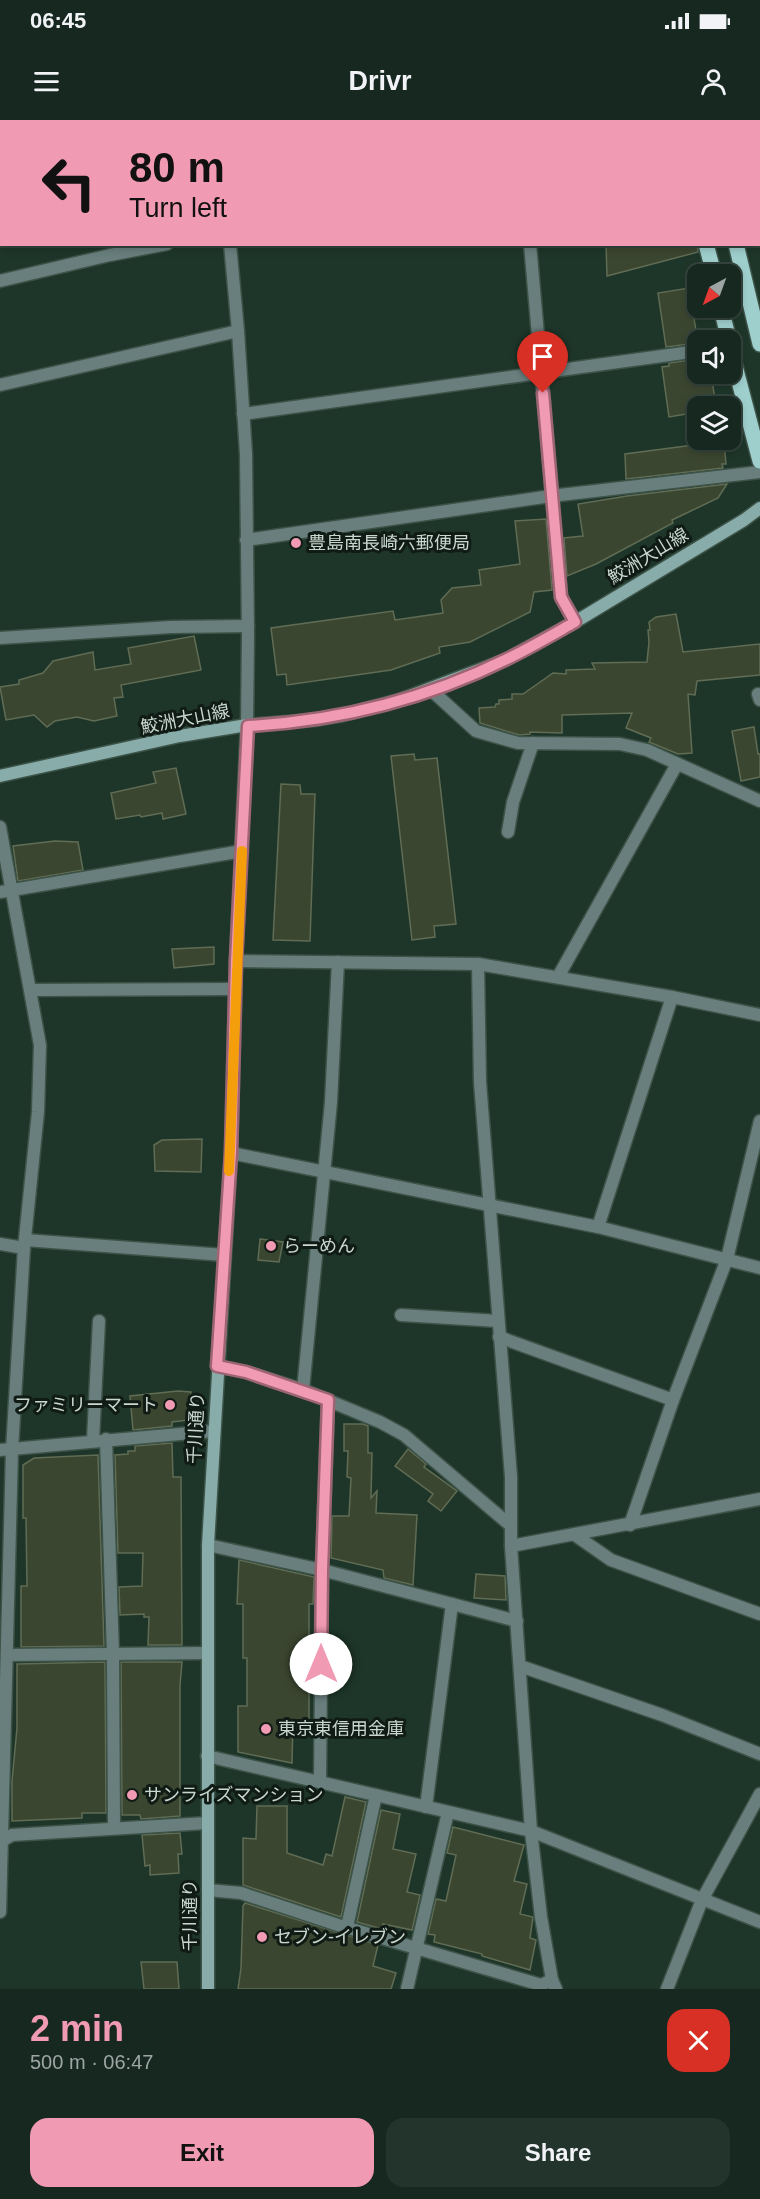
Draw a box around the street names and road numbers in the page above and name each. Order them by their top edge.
street label: 鮫洲大山線 [604,524,692,588]
street label: 鮫洲大山線 [139,701,231,737]
street label: 千川通り [184,1392,208,1464]
street label: 千川通り [180,1879,200,1951]

